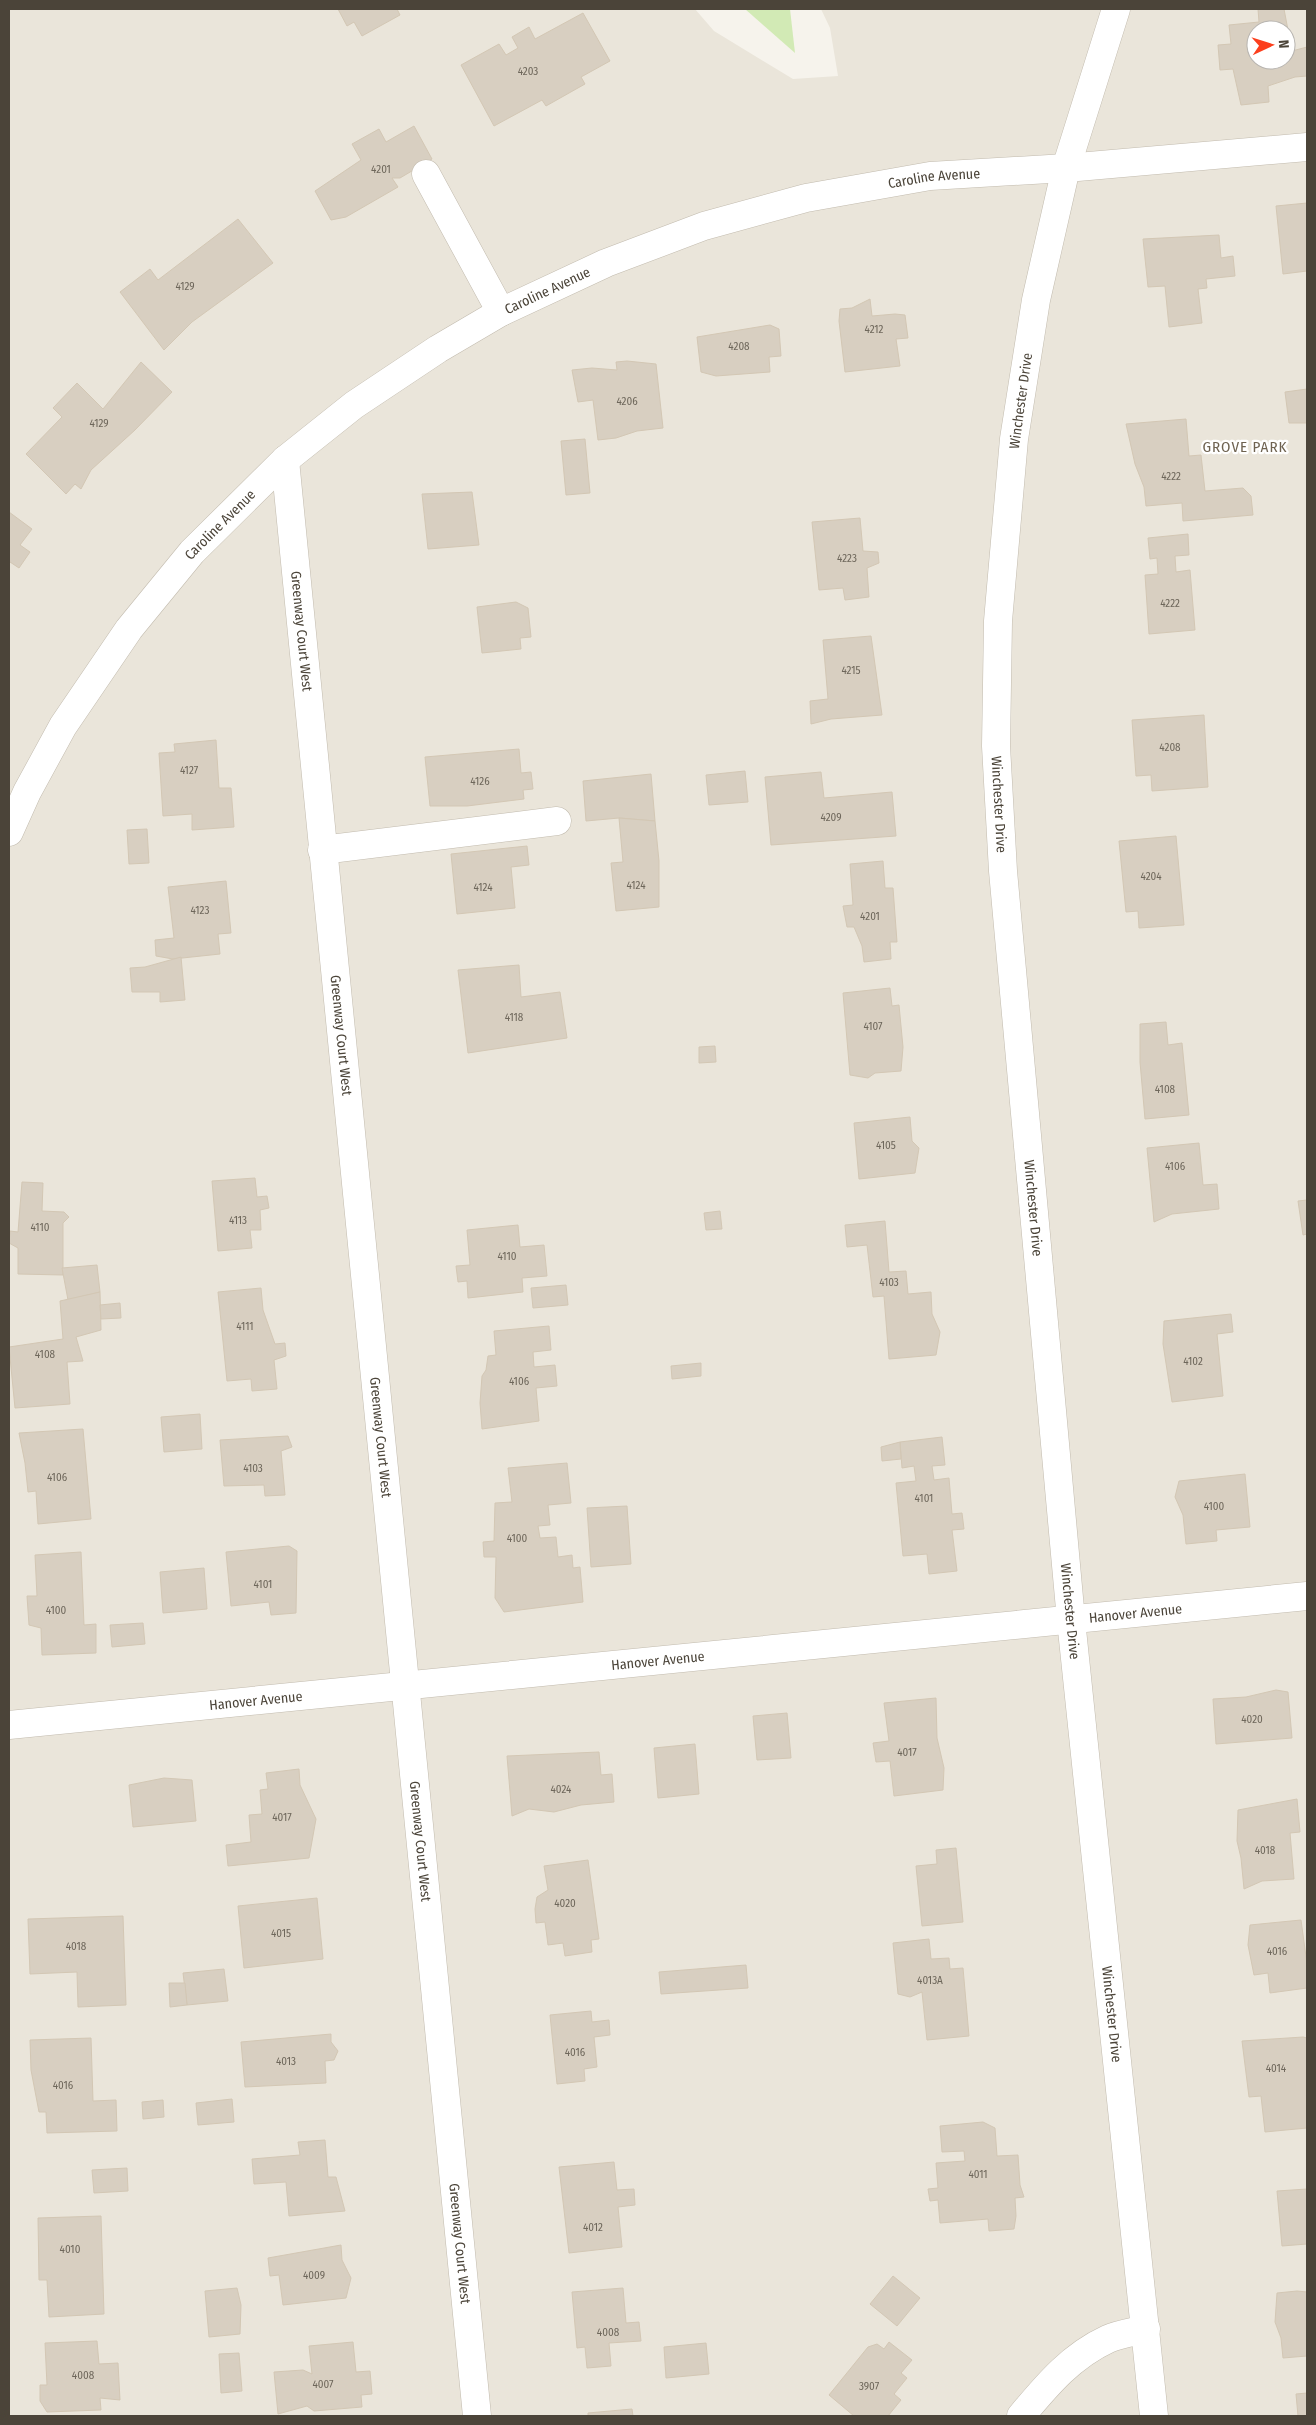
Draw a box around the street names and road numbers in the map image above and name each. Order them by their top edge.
street label: Caroline Avenue [887,165,981,192]
street label: Caroline Avenue [502,263,593,318]
street label: Winchester Drive [1006,352,1036,450]
street label: Caroline Avenue [181,486,259,563]
street label: Greenway Court West [287,570,316,693]
street label: Winchester Drive [988,756,1010,853]
street label: Greenway Court West [327,974,356,1097]
street label: Winchester Drive [1021,1159,1046,1257]
street label: Greenway Court West [367,1376,395,1499]
street label: Winchester Drive [1057,1562,1084,1660]
street label: Hanover Avenue [1088,1600,1183,1626]
street label: Hanover Avenue [610,1647,705,1674]
street label: Hanover Avenue [208,1687,303,1714]
street label: Greenway Court West [406,1780,435,1903]
street label: Winchester Drive [1099,1965,1126,2063]
street label: Greenway Court West [446,2182,474,2305]

